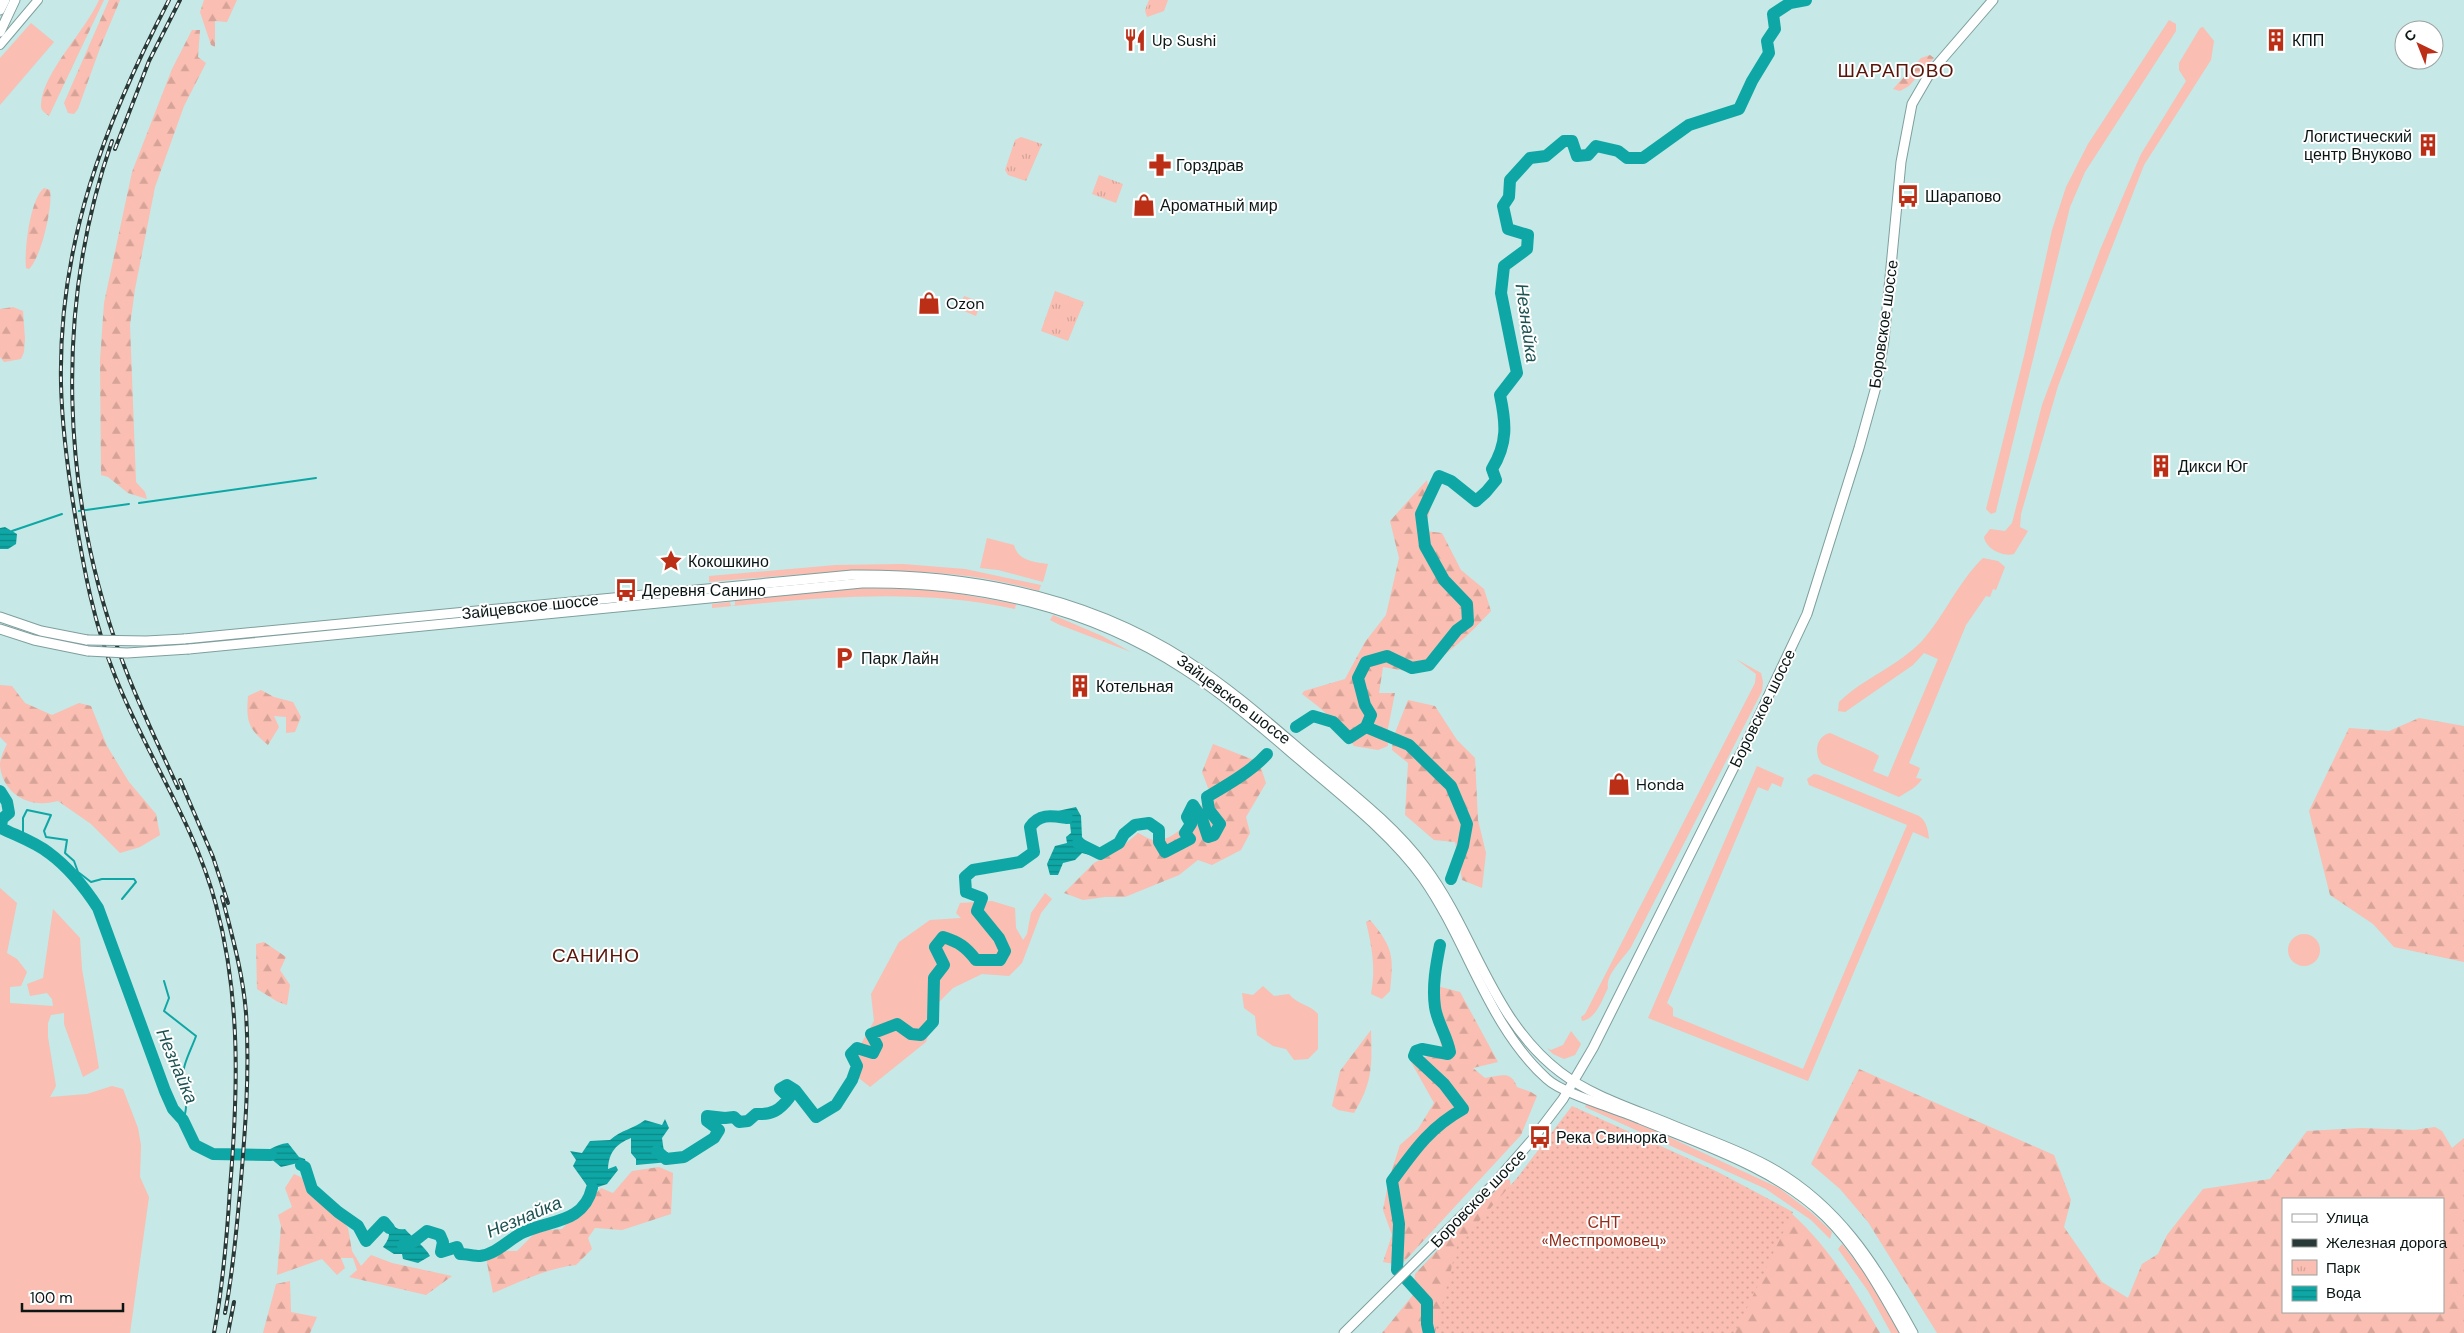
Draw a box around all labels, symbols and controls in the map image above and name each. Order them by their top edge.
north arrow [2394,20,2444,70]
text: С [2400,25,2420,46]
restaurant icon: Up Sushi [1122,27,1148,53]
building icon: КПП [2263,27,2289,53]
place label: Up Sushi [1152,30,1216,51]
place label: КПП [2292,30,2324,51]
district label: ШАРАПОВО [1837,58,1955,83]
place label: Логистический центр Внуково [2303,126,2412,165]
building icon: Логистический центр Внуково [2415,132,2441,158]
pharmacy icon: Горздрав [1147,152,1173,178]
place label: Горздрав [1176,155,1244,176]
bus stop icon: Шарапово [1895,183,1921,209]
place label: Шарапово [1925,186,2001,207]
shop icon: Ароматный мир [1131,192,1157,218]
place label: Ароматный мир [1160,195,1278,216]
street label: Боровское шоссе [1864,258,1903,390]
water label: Незнайка [1510,282,1544,364]
shop icon: Ozon [916,290,942,316]
place label: Ozon [946,293,984,314]
building icon: Дикси Юг [2148,453,2174,479]
place label: Дикси Юг [2178,456,2248,477]
place icon: Кокошкино [658,548,684,574]
place label: Кокошкино [688,551,769,572]
bus stop icon: Деревня Санино [613,577,639,603]
place label: Деревня Санино [642,580,766,601]
street label: Зайцевское шоссе [461,589,600,624]
parking icon: Парк Лайн [831,645,857,671]
street label: Боровское шоссе [1725,645,1800,771]
place label: Парк Лайн [861,648,939,669]
street label: Зайцевское шоссе [1172,650,1295,749]
building icon: Котельная [1067,673,1093,699]
place label: Котельная [1096,676,1173,697]
shop icon: Honda [1606,771,1632,797]
place label: Honda [1636,774,1684,795]
district label: САНИНО [552,943,640,968]
water label: Незнайка [150,1025,204,1107]
bus stop icon: Река Свинорка [1527,1124,1553,1150]
place label: Река Свинорка [1556,1127,1667,1148]
street label: Боровское шоссе [1426,1144,1531,1252]
water label: Незнайка [483,1190,565,1244]
legend [2282,1198,2444,1313]
text: Улица [2326,1208,2369,1228]
park label: СНТ «Местпромовец» [1542,1212,1666,1251]
text: Железная дорога [2326,1233,2448,1253]
text: Парк [2326,1258,2360,1278]
scale bar [22,1280,124,1312]
text: Вода [2326,1283,2362,1303]
text: 100 m [30,1288,73,1308]

